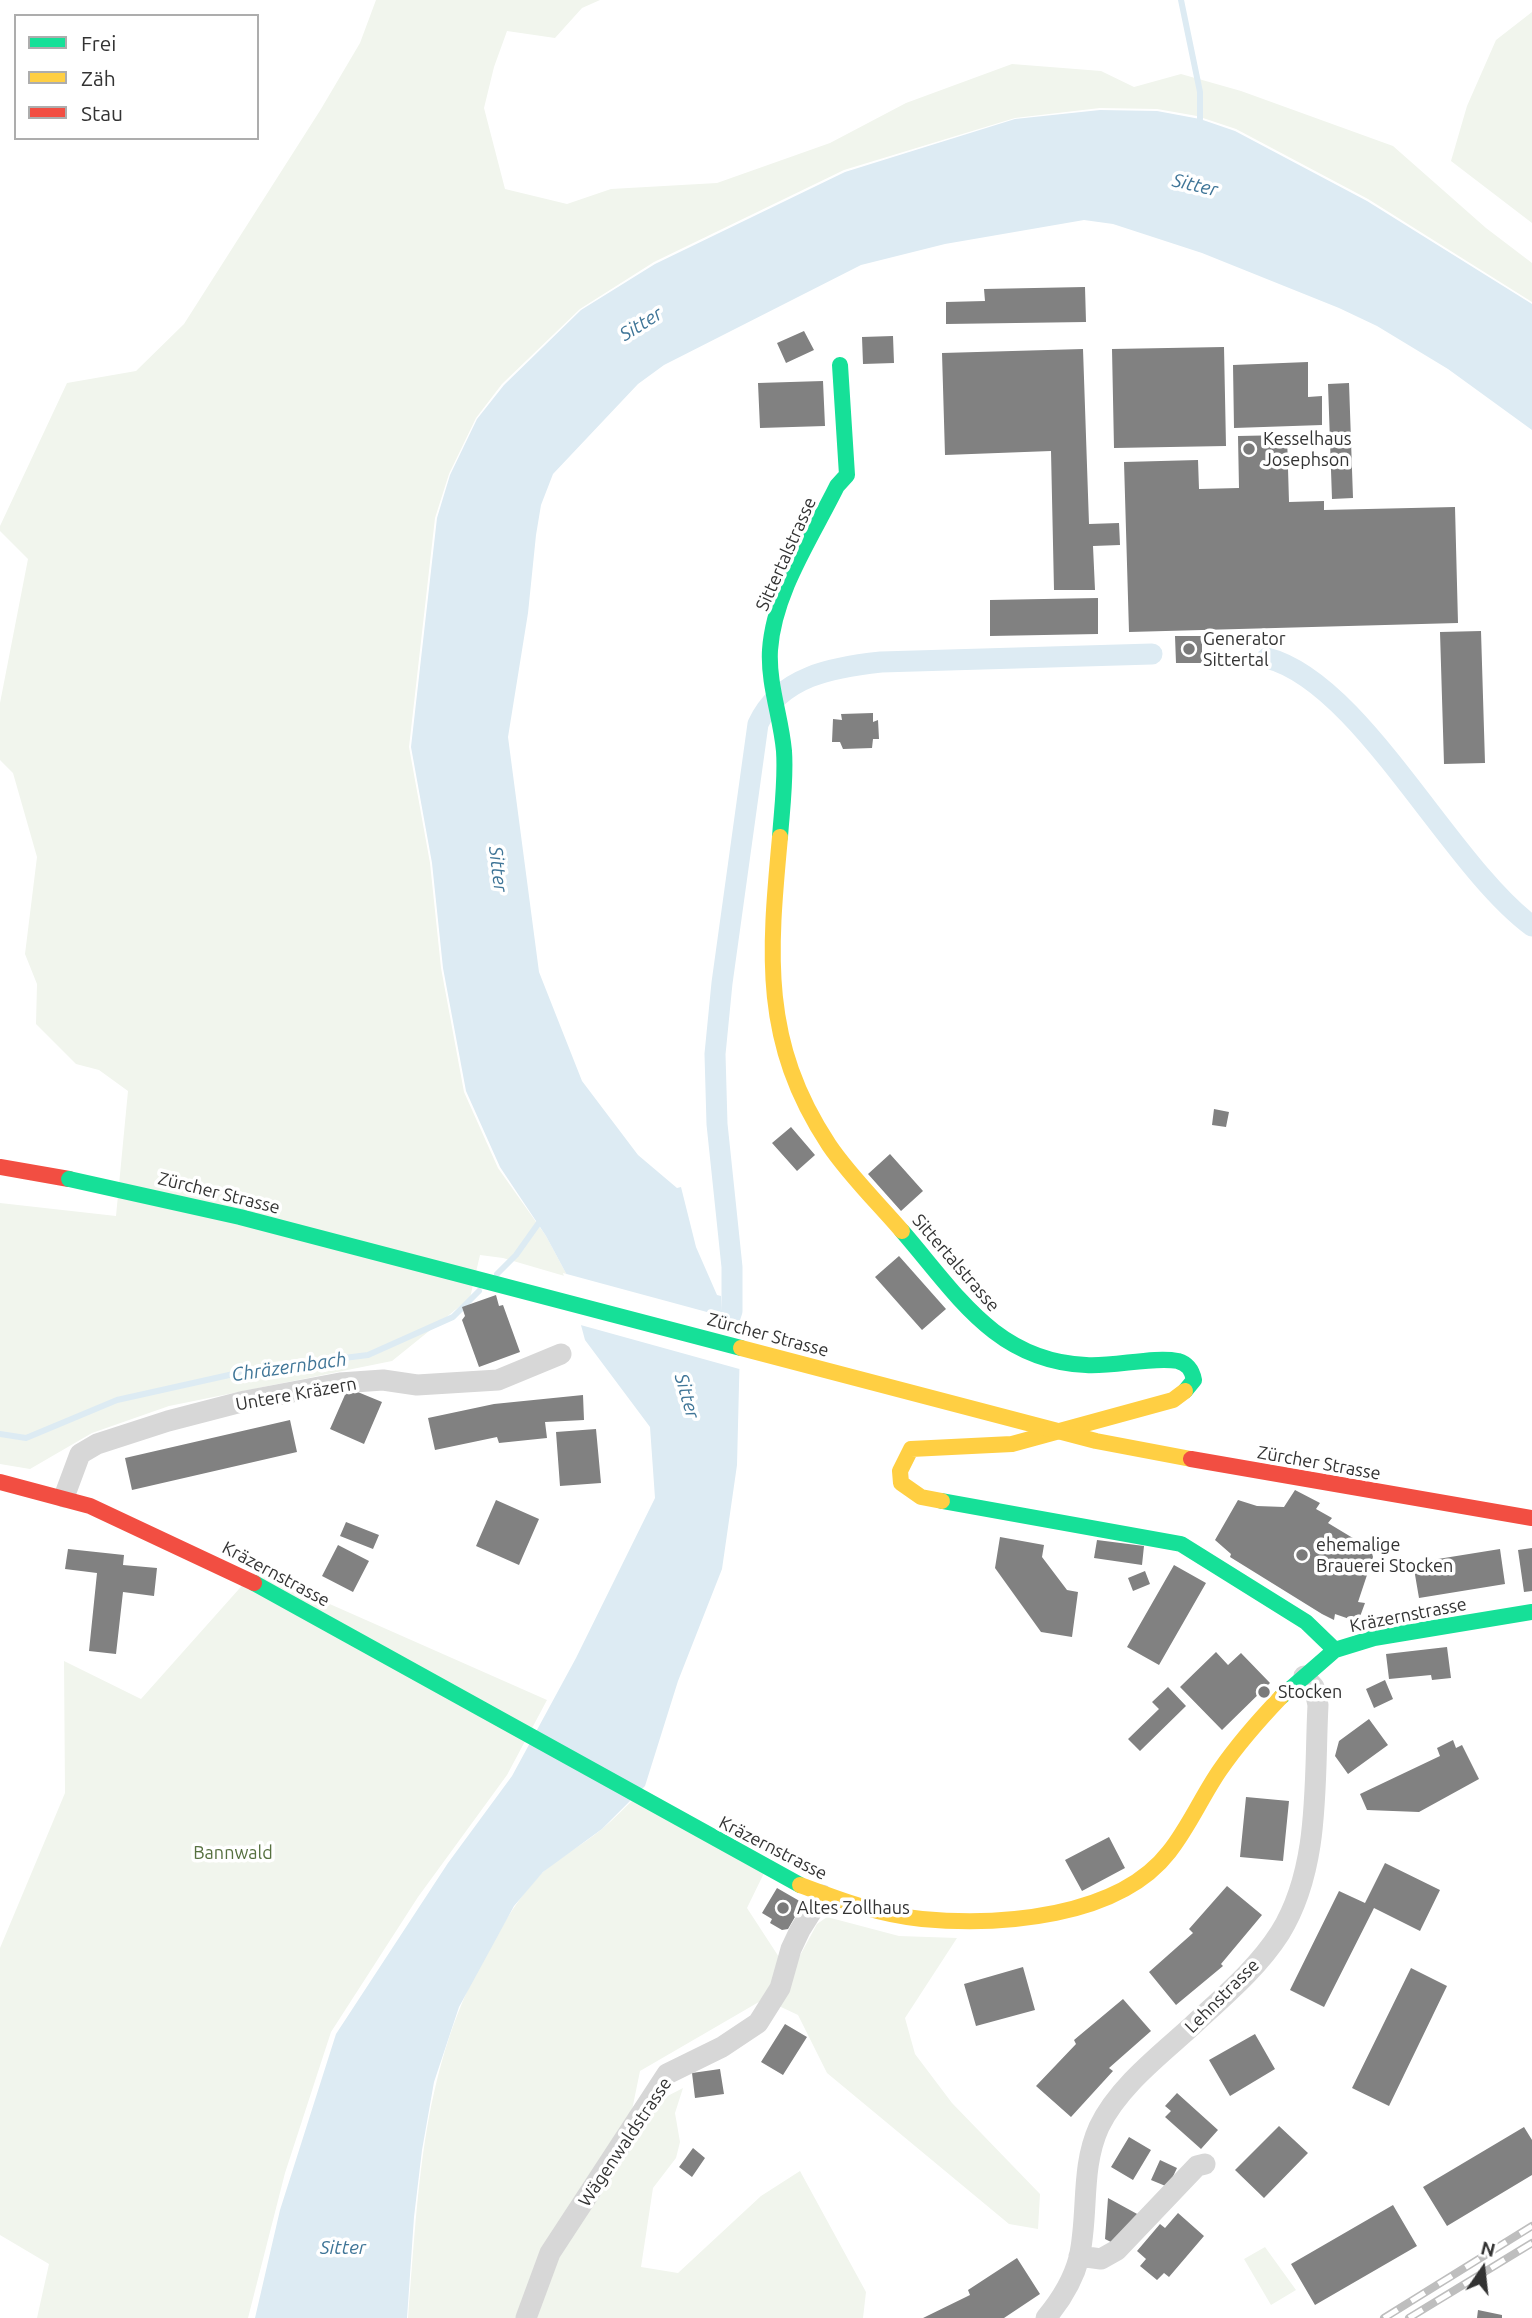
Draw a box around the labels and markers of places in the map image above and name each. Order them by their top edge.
place label: Kesselhaus Josephson [1263,428,1352,471]
marker: Kesselhaus Josephson [1241,441,1257,457]
place label: Generator Sittertal [1203,628,1286,670]
marker: Generator Sittertal [1181,641,1197,657]
place label: ehemalige Brauerei Stocken [1316,1534,1453,1576]
marker: ehemalige Brauerei Stocken [1294,1547,1310,1563]
place label: Stocken [1278,1681,1342,1703]
marker: Stocken [1256,1684,1272,1700]
place label: Altes Zollhaus [797,1897,910,1919]
marker: Altes Zollhaus [775,1900,791,1916]

